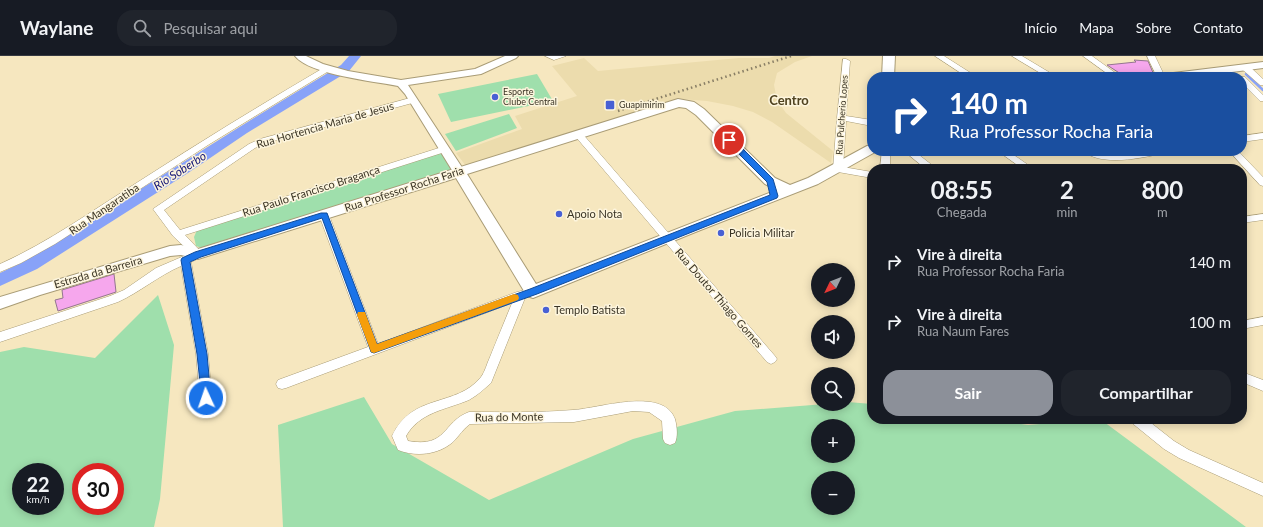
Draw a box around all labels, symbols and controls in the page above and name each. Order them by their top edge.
search box [117,10,397,46]
text: Waylane [20,16,93,39]
icon: search [131,17,153,39]
text: Pesquisar aqui [163,19,258,37]
text: Início [1024,19,1057,36]
text: Mapa [1079,19,1114,36]
text: Sobre [1136,19,1171,36]
text: Contato [1193,19,1243,36]
street label: Rua Pulcherio Lopes [833,75,850,155]
place label: Esporte Clube Central [503,86,557,107]
text: 140 m [949,86,1028,120]
icon: right [883,88,935,140]
marker: Esporte Clube Central [490,92,500,102]
district label: Centro [769,92,809,108]
street label: Rua Hortencia Maria de Jesus [255,99,395,150]
marker: Guapimirim [604,99,616,111]
place label: Guapimirim [619,99,665,110]
text: Rua Professor Rocha Faria [949,120,1153,142]
pin [712,123,746,157]
icon: arrive [718,129,740,151]
water label: Rio Soberbo [151,148,209,193]
street label: Rua Paulo Francisco Bragança [241,162,381,219]
street label: Rua Professor Rocha Faria [342,163,465,214]
text: 08:55 [931,175,993,204]
text: 2 [1060,175,1074,204]
text: 800 [1141,175,1183,204]
street label: Rua Mangaratiba [66,180,141,237]
text: Chegada [937,204,987,220]
text: min [1057,204,1078,220]
text: m [1157,204,1168,220]
place label: Apoio Nota [567,207,622,220]
marker: Apoio Nota [554,209,564,219]
place label: Policia Militar [729,226,794,239]
marker: Policia Militar [716,228,726,238]
street label: Rua Doutor Thiago Gomes [673,245,766,350]
text: Vire à direita [917,245,1002,263]
icon: right [883,251,905,273]
street label: Estrada da Barreira [52,253,144,290]
text: 140 m [1189,253,1231,271]
north arrow [811,263,855,307]
map controls [811,263,855,515]
text: Rua Professor Rocha Faria [917,263,1064,279]
place label: Templo Batista [554,303,625,316]
marker: Templo Batista [541,305,551,315]
text: Vire à direita [917,305,1002,323]
icon: right [883,311,905,333]
text: 100 m [1189,313,1231,331]
button: sound [811,315,855,359]
text: Rua Naum Fares [917,323,1009,339]
button: search [811,367,855,411]
button: Sair [883,370,1053,416]
button: Compartilhar [1061,370,1231,416]
position arrow [185,377,227,419]
street label: Rua do Monte [475,409,543,424]
button: + [811,419,855,463]
speed limit sign: 30 [72,463,124,515]
button: − [811,471,855,515]
text: 22 [26,472,50,496]
text: km/h [26,493,50,505]

